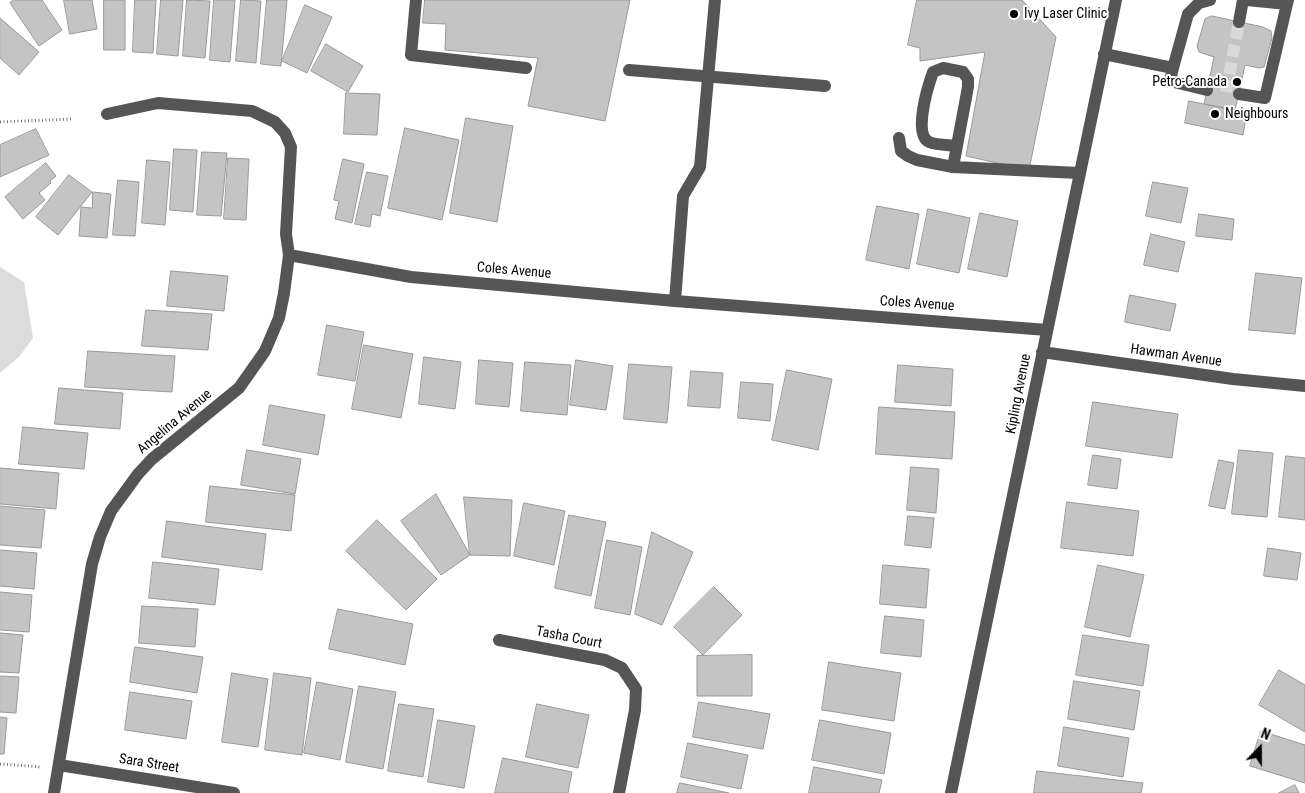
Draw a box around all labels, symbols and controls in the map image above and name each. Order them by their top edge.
place label: Ivy Laser Clinic [1024,6,1107,22]
marker: Ivy Laser Clinic [1008,8,1020,20]
place label: Petro-Canada [1152,74,1227,90]
marker: Petro-Canada [1231,76,1243,88]
place label: Neighbours [1225,106,1288,122]
marker: Neighbours [1209,108,1221,120]
street label: Coles Avenue [476,259,552,283]
street label: Coles Avenue [879,293,955,315]
street label: Hawman Avenue [1129,341,1223,371]
street label: Kipling Avenue [1003,352,1035,436]
street label: Angelina Avenue [134,386,216,458]
street label: Tasha Court [535,623,603,653]
north arrow [1235,723,1285,773]
text: N [1259,725,1273,743]
street label: Sara Street [118,751,180,777]

